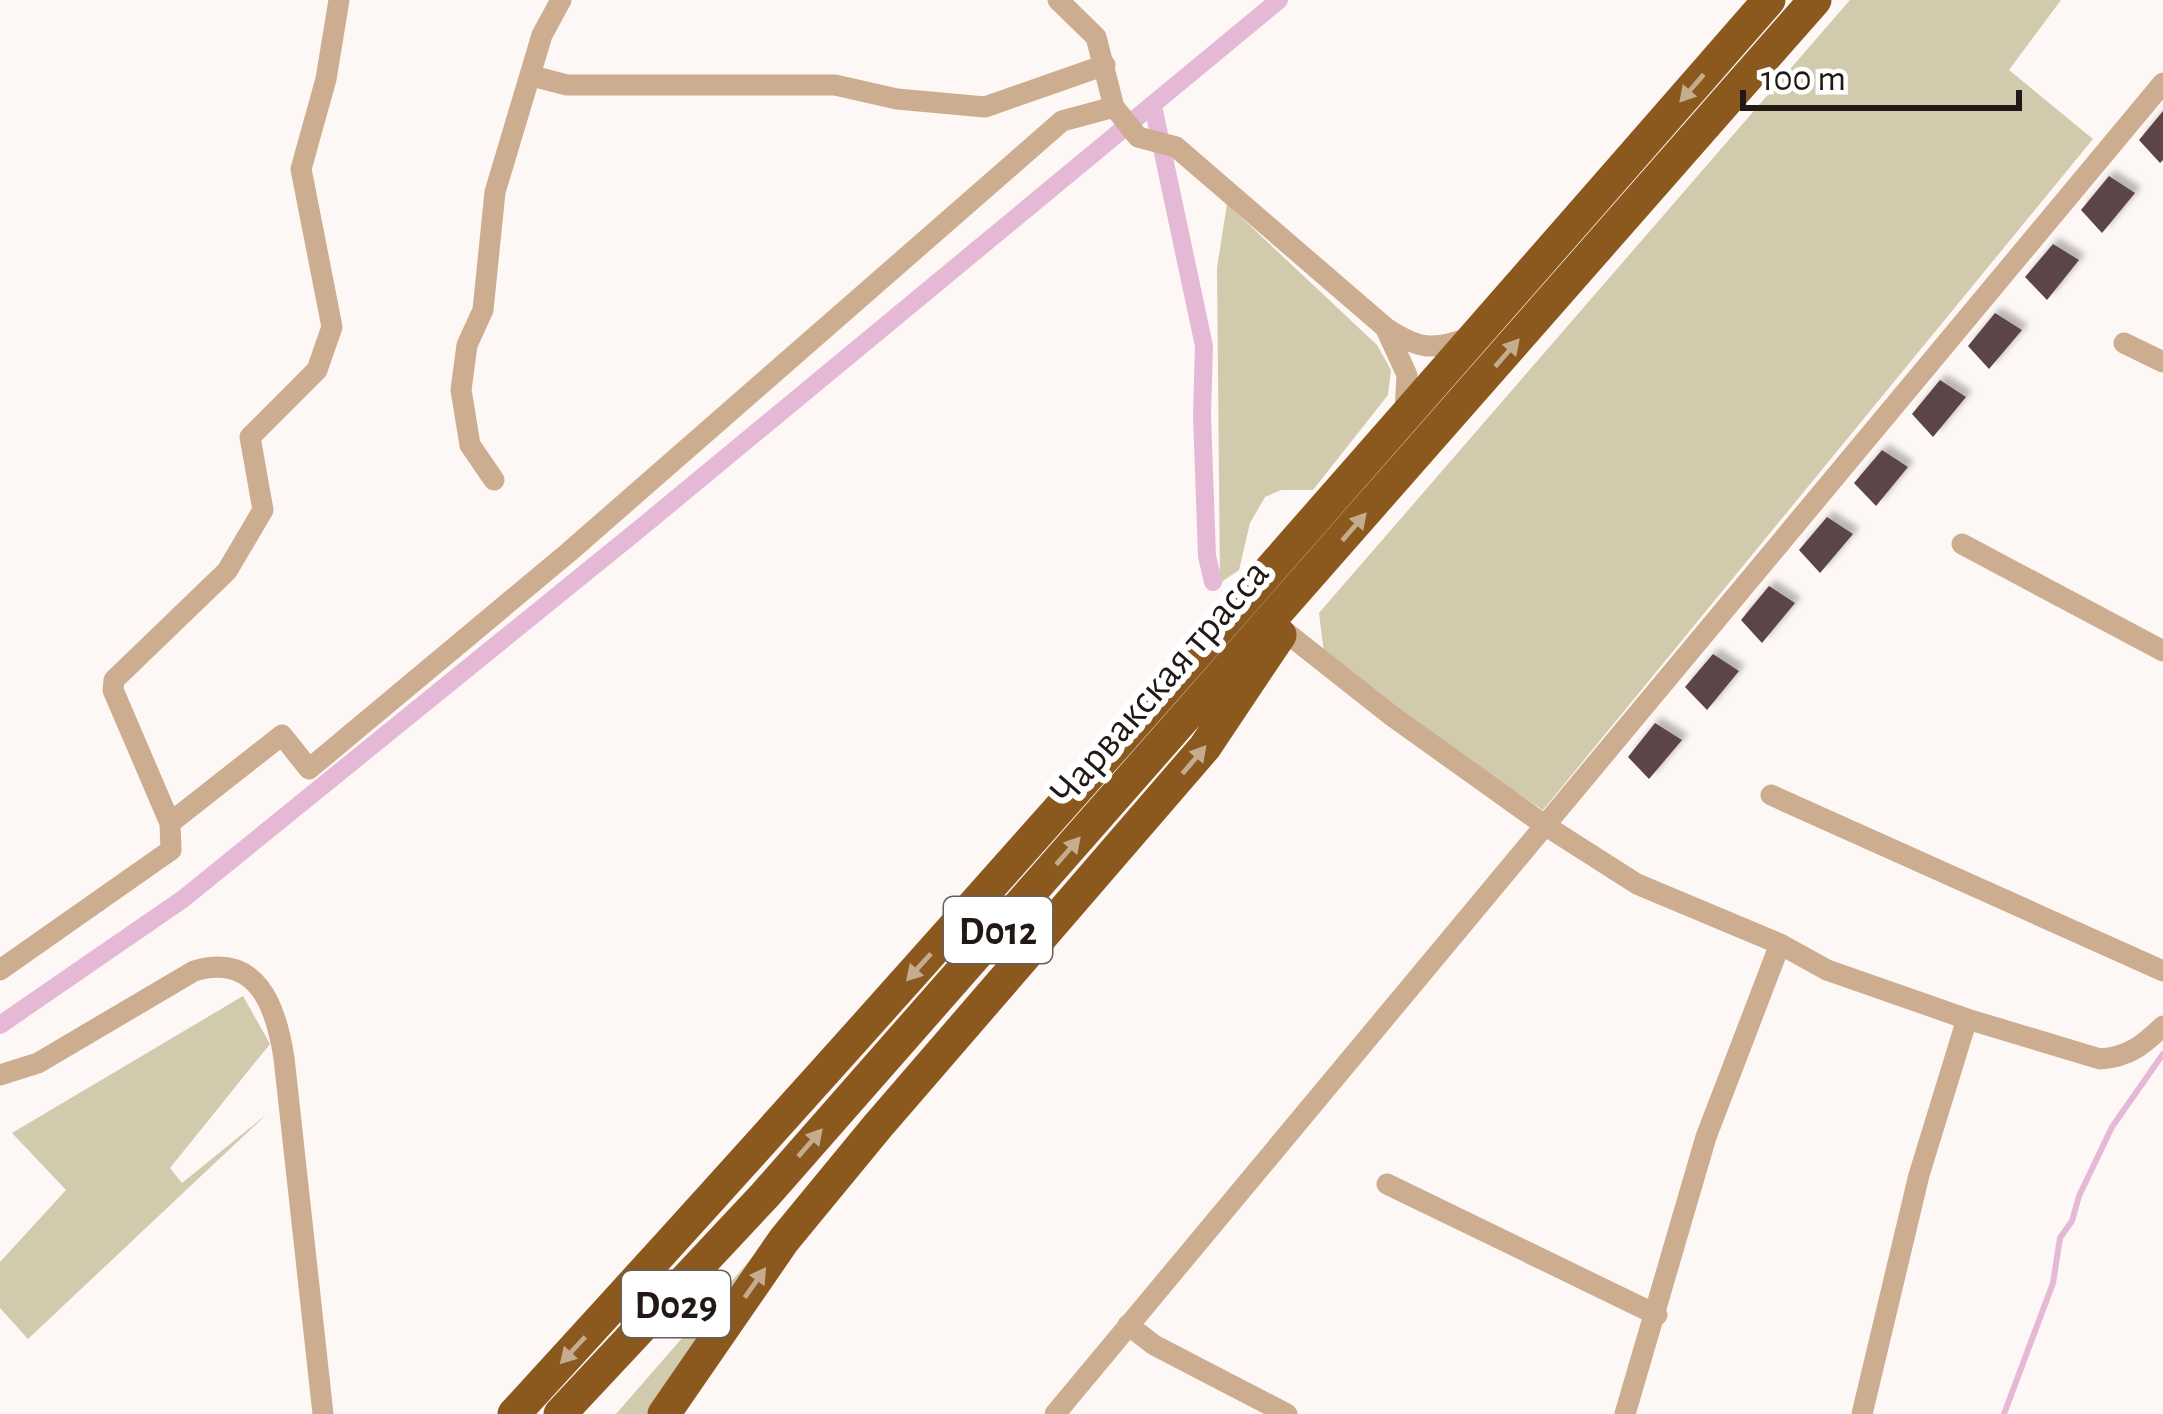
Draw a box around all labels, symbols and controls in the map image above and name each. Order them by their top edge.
scale bar [1743,36,2019,110]
text: 100 m [1761,61,1846,97]
one-way arrow [1679,73,1706,103]
one-way arrow [1493,338,1519,368]
one-way arrow [1340,512,1367,541]
street label: Чарвакская трасса [1042,552,1277,813]
one-way arrow [1181,745,1207,775]
one-way arrow [1054,836,1081,865]
road number: D012 [944,897,1052,963]
one-way arrow [906,953,933,982]
one-way arrow [796,1129,823,1158]
one-way arrow [743,1267,766,1300]
road number: D029 [622,1271,730,1337]
one-way arrow [560,1335,587,1364]

